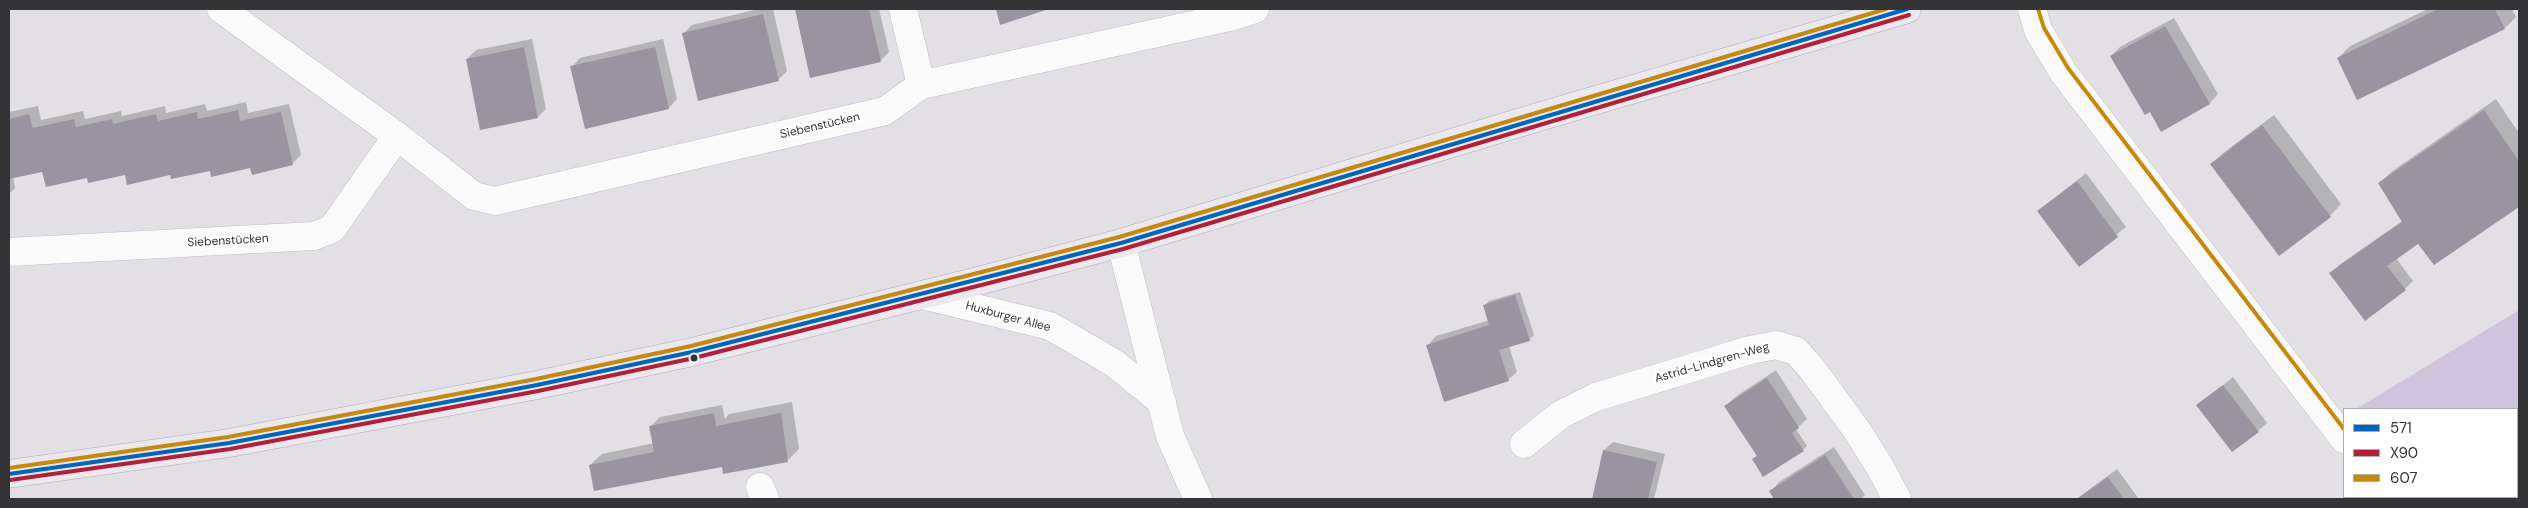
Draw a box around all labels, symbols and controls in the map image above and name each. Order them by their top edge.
street label: Siebenstücken [779,110,861,142]
street label: Siebenstücken [187,232,269,250]
street label: Huxburger Allee [964,299,1052,335]
street label: Astrid-Lindgren-Weg [1653,340,1771,386]
unlabelled marker [689,353,699,363]
legend [2343,408,2518,498]
text: 571 [2390,418,2412,438]
text: X90 [2390,443,2418,463]
text: 607 [2390,468,2417,488]

